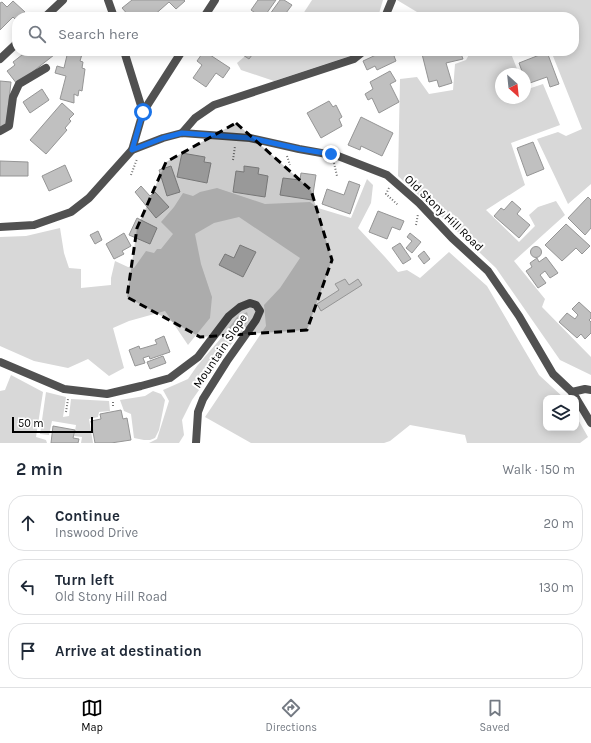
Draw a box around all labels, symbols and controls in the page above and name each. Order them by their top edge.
search box [12,12,579,56]
icon: search [26,23,48,45]
text: Search here [58,25,139,43]
north arrow [495,68,531,104]
route start [134,103,152,121]
route end [322,145,340,163]
street label: Old Stony Hill Road [402,172,486,254]
street label: Mountain Slope [190,311,250,391]
map controls [543,395,579,431]
button: layers [543,395,579,431]
scale bar [12,415,93,434]
text: 50 m [18,417,44,430]
text: 2 min [16,459,63,479]
text: Walk · 150 m [503,462,575,477]
text: Continue [55,507,120,525]
icon: ahead [17,512,39,534]
text: 20 m [544,516,574,531]
text: Inswood Drive [55,525,138,540]
text: Turn left [55,571,114,589]
icon: left [17,576,39,598]
text: 130 m [539,580,574,595]
text: Old Stony Hill Road [55,589,168,604]
icon: arrive [17,640,39,662]
text: Arrive at destination [55,642,202,660]
tab: Map [81,697,103,734]
tab: Directions [265,697,317,734]
tab: Saved [479,697,510,734]

